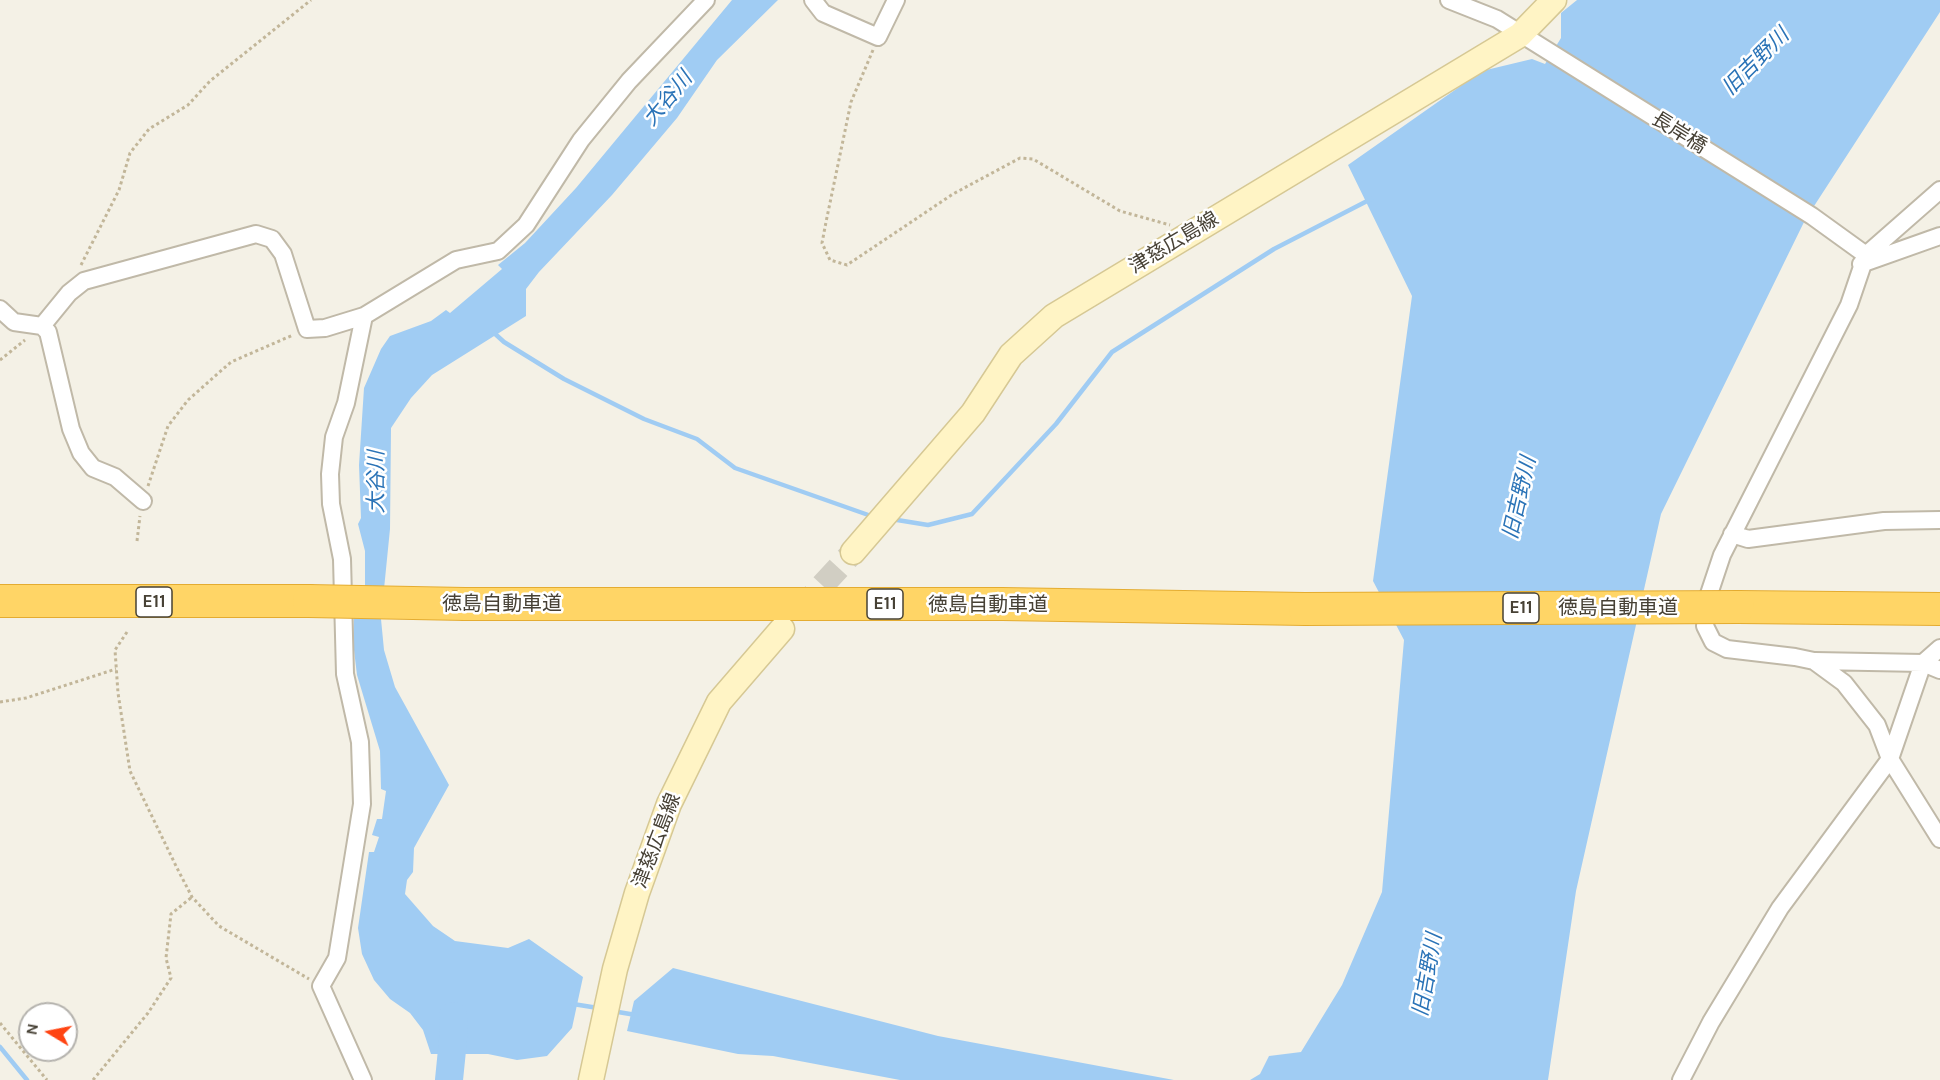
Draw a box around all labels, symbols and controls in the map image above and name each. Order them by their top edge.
water label: 旧吉野川 [1717,23,1795,101]
water label: 大谷川 [638,67,698,131]
street label: 長岸橋 [1647,107,1711,159]
street label: 津慈広島線 [1125,207,1223,279]
water label: 大谷川 [364,451,390,513]
water label: 旧吉野川 [1498,454,1542,542]
road number: E11 [136,587,172,617]
road number: E11 [867,589,903,619]
street label: 徳島自動車道 [442,592,562,616]
street label: 徳島自動車道 [928,593,1048,617]
road number: E11 [1503,593,1539,623]
street label: 徳島自動車道 [1558,596,1678,620]
street label: 津慈広島線 [628,790,686,892]
water label: 旧吉野川 [1408,931,1448,1019]
north arrow [18,1002,78,1062]
text: N [21,1022,42,1036]

